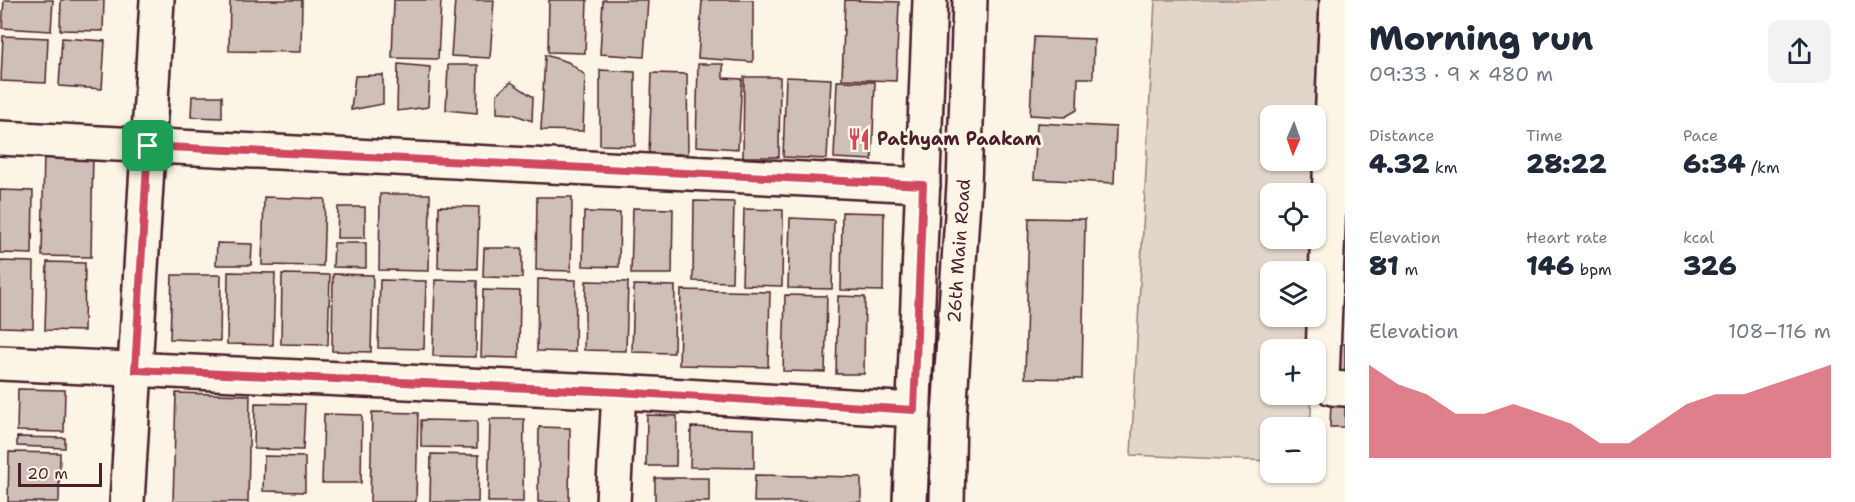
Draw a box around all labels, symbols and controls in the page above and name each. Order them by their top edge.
text: Morning run [1369,16,1593,61]
button: share [1768,20,1831,83]
text: 09:33 · 9 × 480 m [1369,61,1553,87]
north arrow [1260,105,1326,171]
map controls [1260,105,1326,483]
pin [122,120,173,171]
text: Distance [1369,125,1435,146]
text: Time [1526,125,1563,146]
text: Pace [1683,125,1718,146]
restaurant icon: Pathyam Paakam [846,126,872,152]
place label: Pathyam Paakam [877,127,1042,151]
icon: arrive [131,129,164,162]
text: 4.32 [1369,146,1429,181]
text: 28:22 [1526,146,1607,181]
text: 6:34 [1683,146,1746,181]
text: km [1429,157,1457,178]
text: /km [1746,157,1780,178]
street label: 26th Main Road [942,178,976,324]
button: locate [1260,183,1326,249]
text: Elevation [1369,227,1441,248]
text: Heart rate [1526,227,1608,248]
text: kcal [1683,227,1714,248]
text: 81 [1369,248,1399,283]
text: 146 [1526,248,1574,283]
text: 326 [1683,248,1737,283]
text: m [1399,259,1418,280]
text: bpm [1574,259,1612,280]
button: layers [1260,261,1326,327]
text: Elevation [1369,318,1459,344]
text: 108–116 m [1728,318,1831,344]
button: + [1260,339,1326,405]
button: − [1260,417,1326,483]
scale bar [18,460,102,488]
text: 20 m [27,463,68,484]

